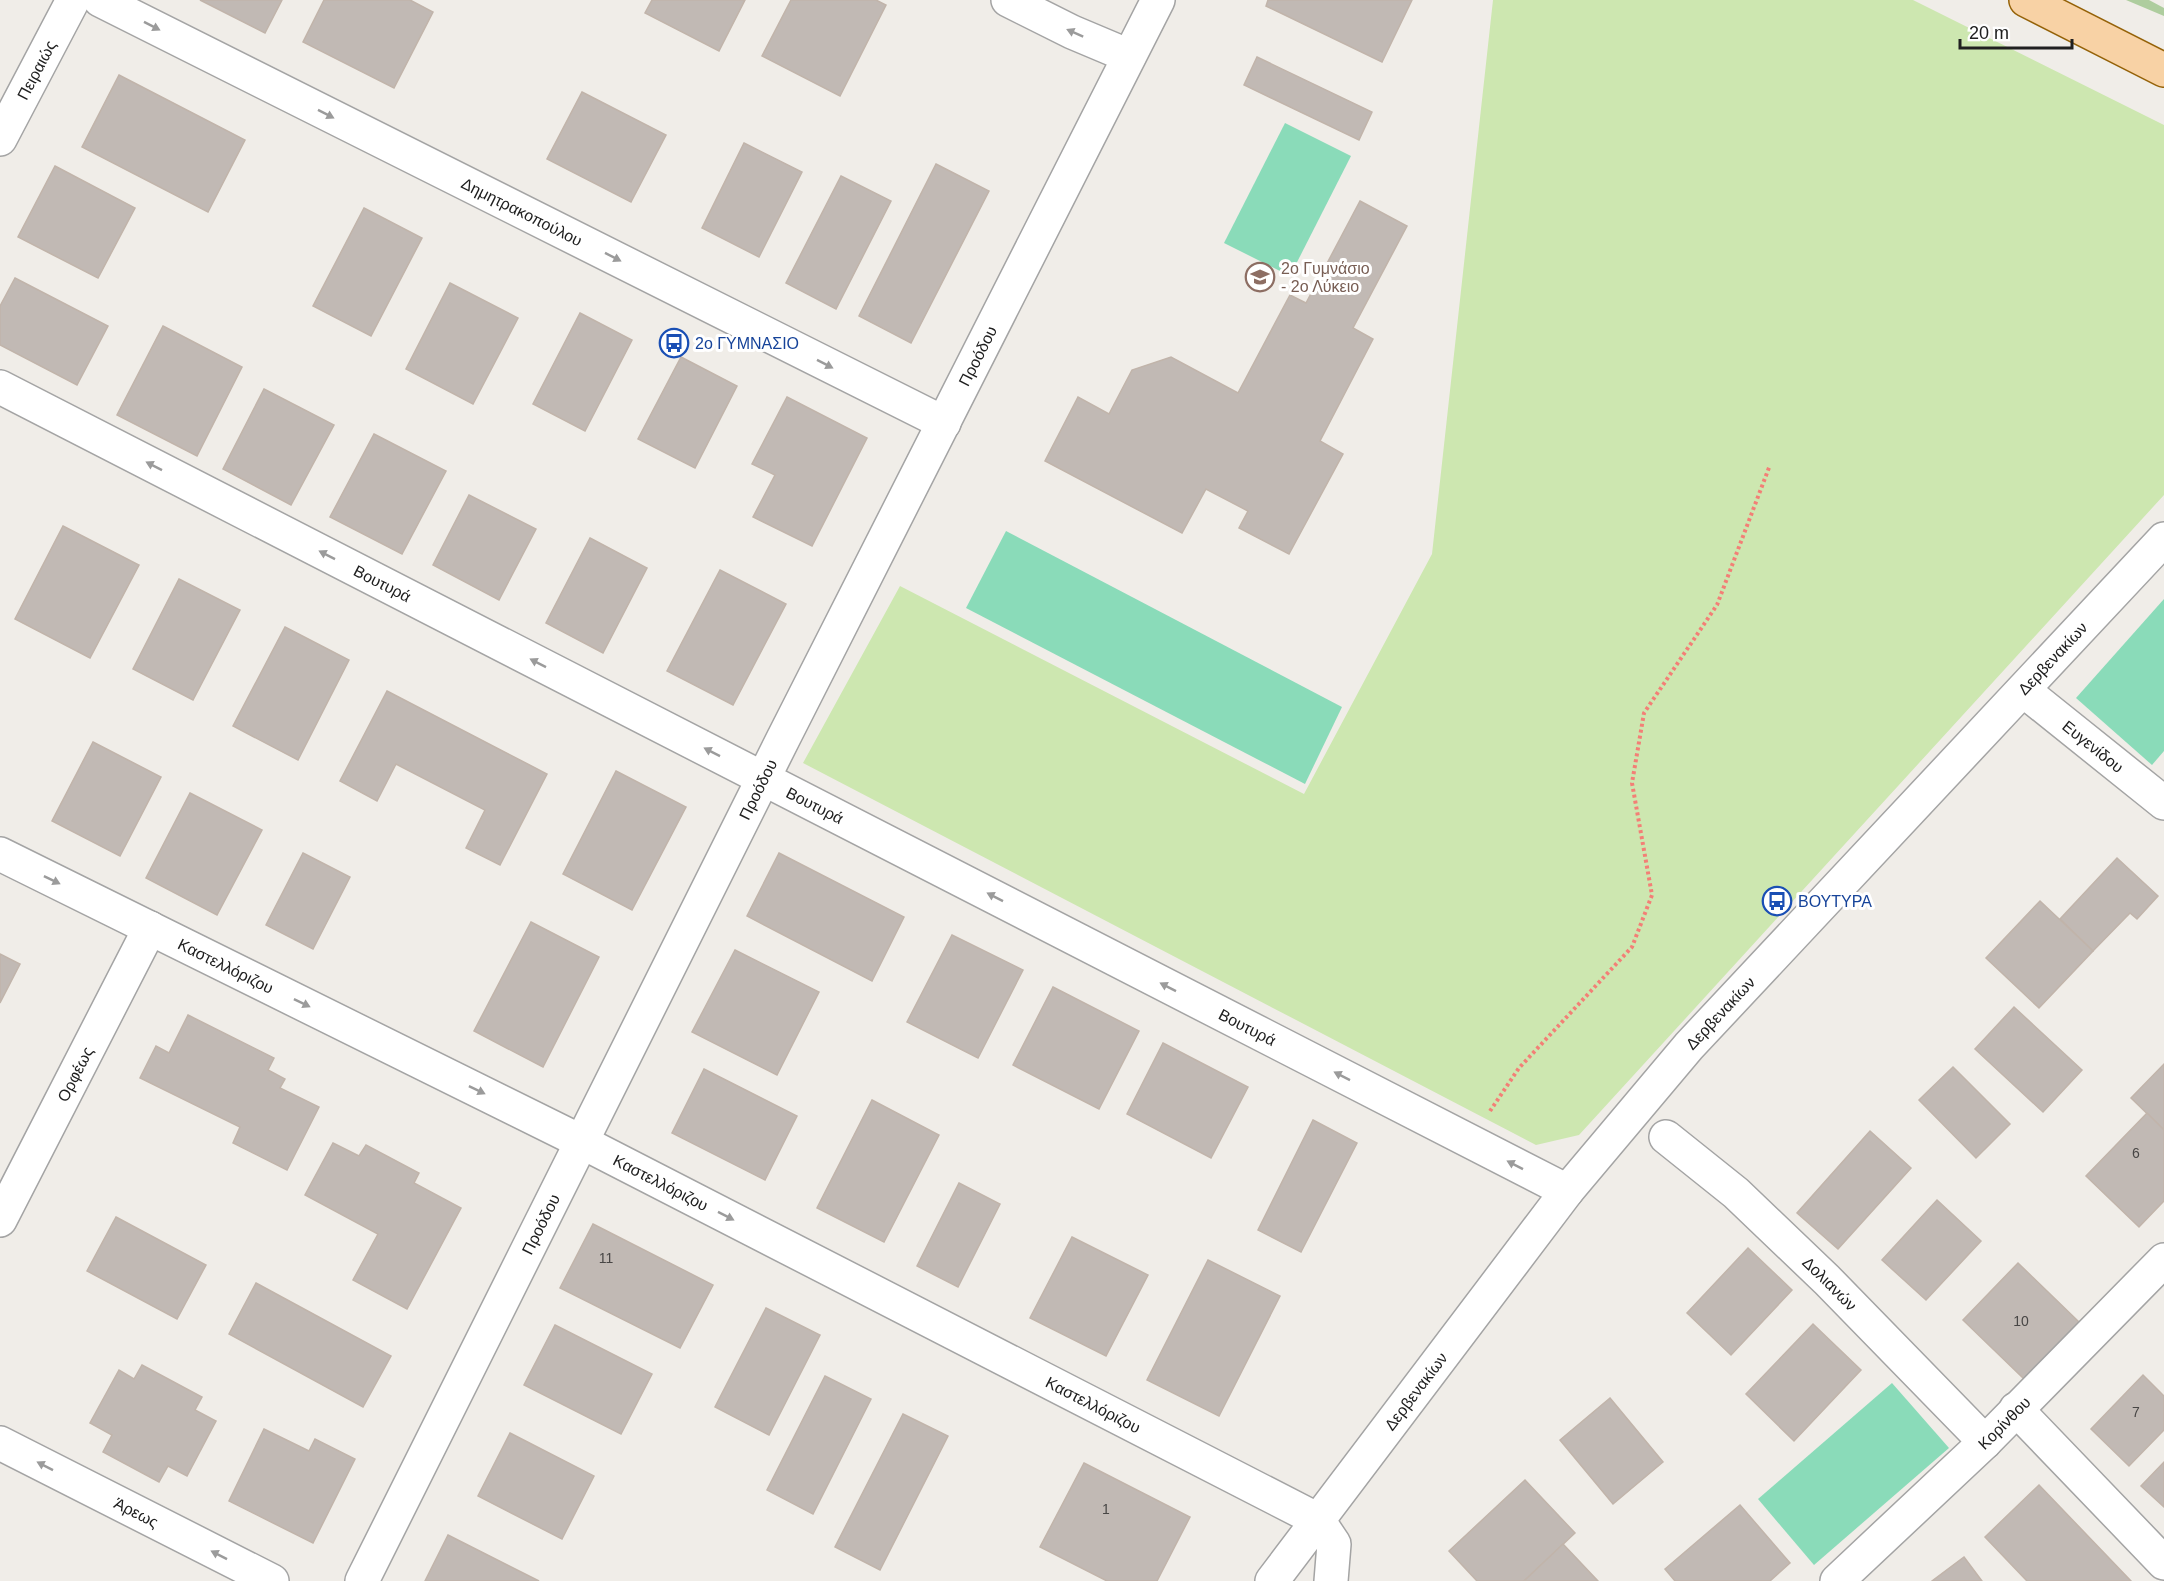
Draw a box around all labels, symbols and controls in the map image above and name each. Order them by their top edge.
scale bar [1960,12,2072,50]
one-way arrow [143,21,161,31]
text: 20 m [1969,23,2009,43]
one-way arrow [1065,28,1083,38]
street label: Πειραιώς [14,37,59,103]
one-way arrow [318,109,335,118]
street label: Δημητρακοπούλου [459,175,585,249]
one-way arrow [605,253,622,262]
place label: 2ο Γυμνάσιο - 2ο Λύκειο [1281,260,1370,295]
school or university icon: 2ο Γυμνάσιο - 2ο Λύκειο [1244,261,1276,293]
street label: Προόδου [956,323,1000,389]
bus stop icon: 2ο ΓΥΜΝΑΣΙΟ [658,327,690,359]
place label: 2ο ΓΥΜΝΑΣΙΟ [695,335,799,352]
one-way arrow [817,359,834,368]
one-way arrow [145,461,163,471]
one-way arrow [319,550,336,559]
street label: Βουτυρά [351,562,414,605]
street label: Δερβενακίων [2015,619,2091,698]
one-way arrow [530,658,547,668]
street label: Ευγενίδου [2059,717,2127,776]
one-way arrow [703,747,720,757]
street label: Προόδου [736,757,780,823]
street label: Βουτυρά [783,784,846,827]
one-way arrow [44,875,61,884]
bus stop icon: ΒΟΥΤΥΡΑ [1761,885,1793,917]
one-way arrow [986,893,1004,903]
place label: ΒΟΥΤΥΡΑ [1798,893,1872,910]
street label: Καστελλόριζου [175,936,276,997]
street label: Δερβενακίων [1683,974,1758,1053]
one-way arrow [1160,982,1177,991]
one-way arrow [294,999,311,1008]
street label: Βουτυρά [1216,1006,1279,1049]
street label: Ορφέως [54,1044,97,1105]
one-way arrow [1333,1071,1350,1080]
one-way arrow [469,1085,486,1095]
house number: 6 [2132,1145,2140,1161]
street label: Καστελλόριζου [610,1152,711,1214]
one-way arrow [1507,1160,1524,1169]
street label: Προόδου [519,1191,563,1257]
one-way arrow [718,1211,735,1221]
house number: 11 [599,1250,613,1266]
street label: Δολιανών [1799,1254,1860,1314]
house number: 10 [2013,1313,2029,1329]
street label: Δερβενακίων [1381,1349,1451,1434]
street label: Καστελλόριζου [1043,1374,1143,1436]
street label: Κορίνθου [1975,1393,2034,1453]
house number: 7 [2132,1404,2140,1420]
one-way arrow [37,1462,54,1471]
street label: Άρεως [111,1494,161,1531]
house number: 1 [1102,1501,1110,1517]
one-way arrow [211,1550,228,1559]

